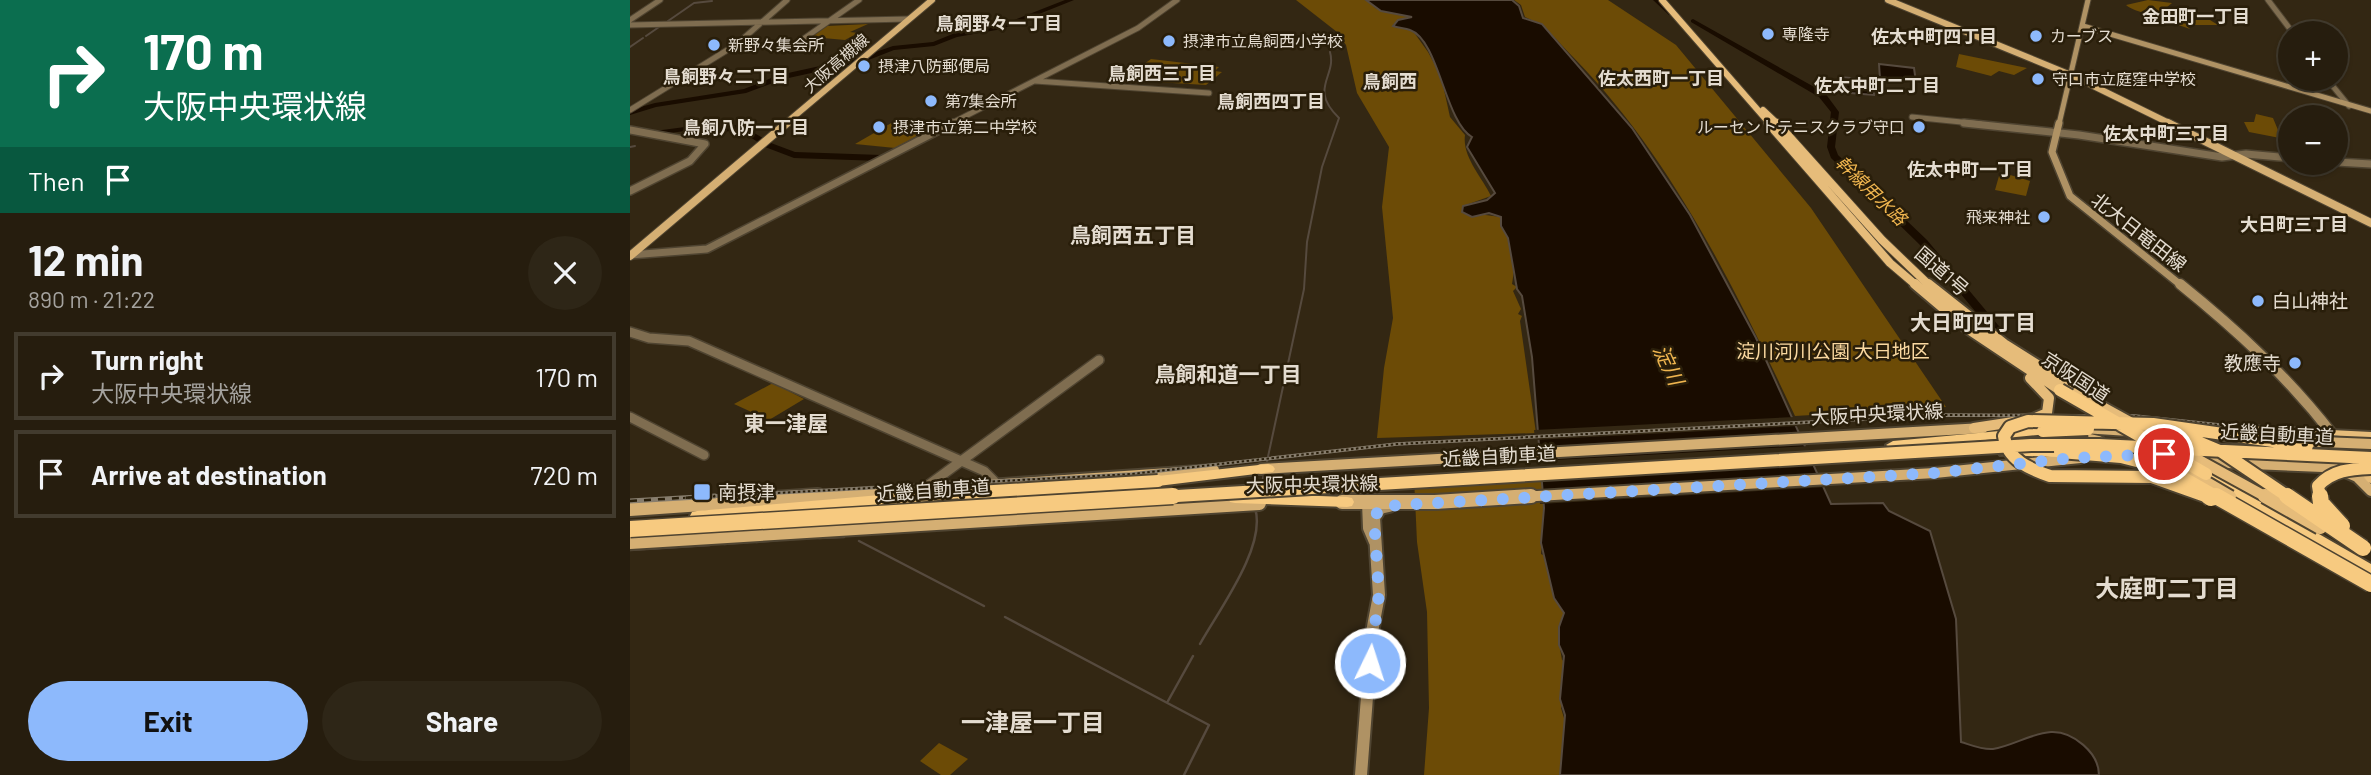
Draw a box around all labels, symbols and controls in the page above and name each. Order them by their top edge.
district label: 金田町一丁目 [2142,5,2250,27]
district label: 鳥飼野々一丁目 [936,12,1062,34]
text: 170 m [143,21,263,80]
map controls [2278,21,2348,175]
button: + [2278,21,2348,91]
place label: 専隆寺 [1782,24,1830,43]
district label: 佐太中町四丁目 [1871,25,1997,47]
marker: 専隆寺 [1760,26,1776,42]
place label: カーブス [2050,26,2113,45]
icon: right [28,28,119,119]
marker: カーブス [2028,28,2044,44]
street label: 大阪高槻線 [799,29,872,96]
place label: 摂津市立鳥飼西小学校 [1183,31,1343,50]
marker: 摂津市立鳥飼西小学校 [1161,33,1177,49]
place label: 新野々集会所 [728,35,824,54]
marker: 新野々集会所 [706,37,722,53]
place label: 摂津八防郵便局 [878,56,990,75]
marker: 摂津八防郵便局 [856,58,872,74]
district label: 鳥飼西三丁目 [1108,62,1216,84]
district label: 鳥飼野々二丁目 [663,65,789,87]
district label: 佐太西町一丁目 [1598,67,1724,89]
place label: 守口市立庭窪中学校 [2052,69,2196,88]
district label: 鳥飼西 [1363,70,1417,92]
marker: 守口市立庭窪中学校 [2030,71,2046,87]
district label: 佐太中町二丁目 [1814,74,1940,96]
text: 大阪中央環状線 [143,86,367,124]
district label: 鳥飼西四丁目 [1217,90,1325,112]
place label: 第7集会所 [945,91,1017,110]
marker: 第7集会所 [923,93,939,109]
button: − [2278,105,2348,175]
district label: 鳥飼八防一丁目 [683,116,809,138]
place label: 摂津市立第二中学校 [893,117,1037,136]
place label: ルーセントテニスクラブ守口 [1697,117,1905,136]
marker: 摂津市立第二中学校 [871,119,887,135]
marker: ルーセントテニスクラブ守口 [1911,119,1927,135]
district label: 佐太中町三丁目 [2103,122,2229,144]
water label: 幹線用水路 [1832,151,1913,231]
district label: 佐太中町一丁目 [1907,158,2033,180]
icon: arrive [99,161,137,199]
text: Then [28,165,85,196]
street label: 北大日竜田線 [2087,187,2191,276]
place label: 飛来神社 [1966,207,2030,226]
marker: 飛来神社 [2036,209,2052,225]
district label: 大日町三丁目 [2240,213,2348,235]
district label: 鳥飼西五丁目 [1070,222,1196,247]
text: 12 min [28,234,144,284]
button: close [528,236,602,310]
street label: 国道1号 [1911,241,1974,300]
text: 890 m · 21:22 [28,285,155,313]
place label: 白山神社 [2272,289,2348,312]
marker: 白山神社 [2250,293,2266,309]
district label: 大日町四丁目 [1910,309,2036,334]
park label: 淀川河川公園 大日地区 [1736,339,1930,362]
water label: 淀川 [1649,340,1690,390]
text: Turn right [91,344,204,375]
street label: 京阪国道 [2038,346,2114,407]
place label: 教應寺 [2224,351,2281,374]
marker: 教應寺 [2287,355,2303,371]
icon: right [32,357,70,395]
text: 170 m [535,361,598,392]
district label: 鳥飼和道一丁目 [1155,361,1302,386]
text: 大阪中央環状線 [91,379,252,407]
street label: 大阪中央環状線 [1810,399,1944,428]
district label: 東一津屋 [744,410,828,435]
street label: 近畿自動車道 [2219,419,2335,448]
pin [2134,424,2194,484]
icon: arrive [2145,435,2183,473]
street label: 近畿自動車道 [1441,441,1557,470]
icon: arrive [32,455,70,493]
text: Arrive at destination [91,459,327,490]
text: 720 m [530,459,598,490]
street label: 大阪中央環状線 [1245,471,1379,496]
street label: 近畿自動車道 [875,474,991,505]
place label: 南摂津 [718,480,775,503]
marker: 南摂津 [692,482,712,502]
district label: 大庭町二丁目 [2095,573,2239,602]
position arrow [1333,626,1407,700]
button: Exit [28,681,308,761]
button: Share [322,681,602,761]
district label: 一津屋一丁目 [961,707,1105,736]

